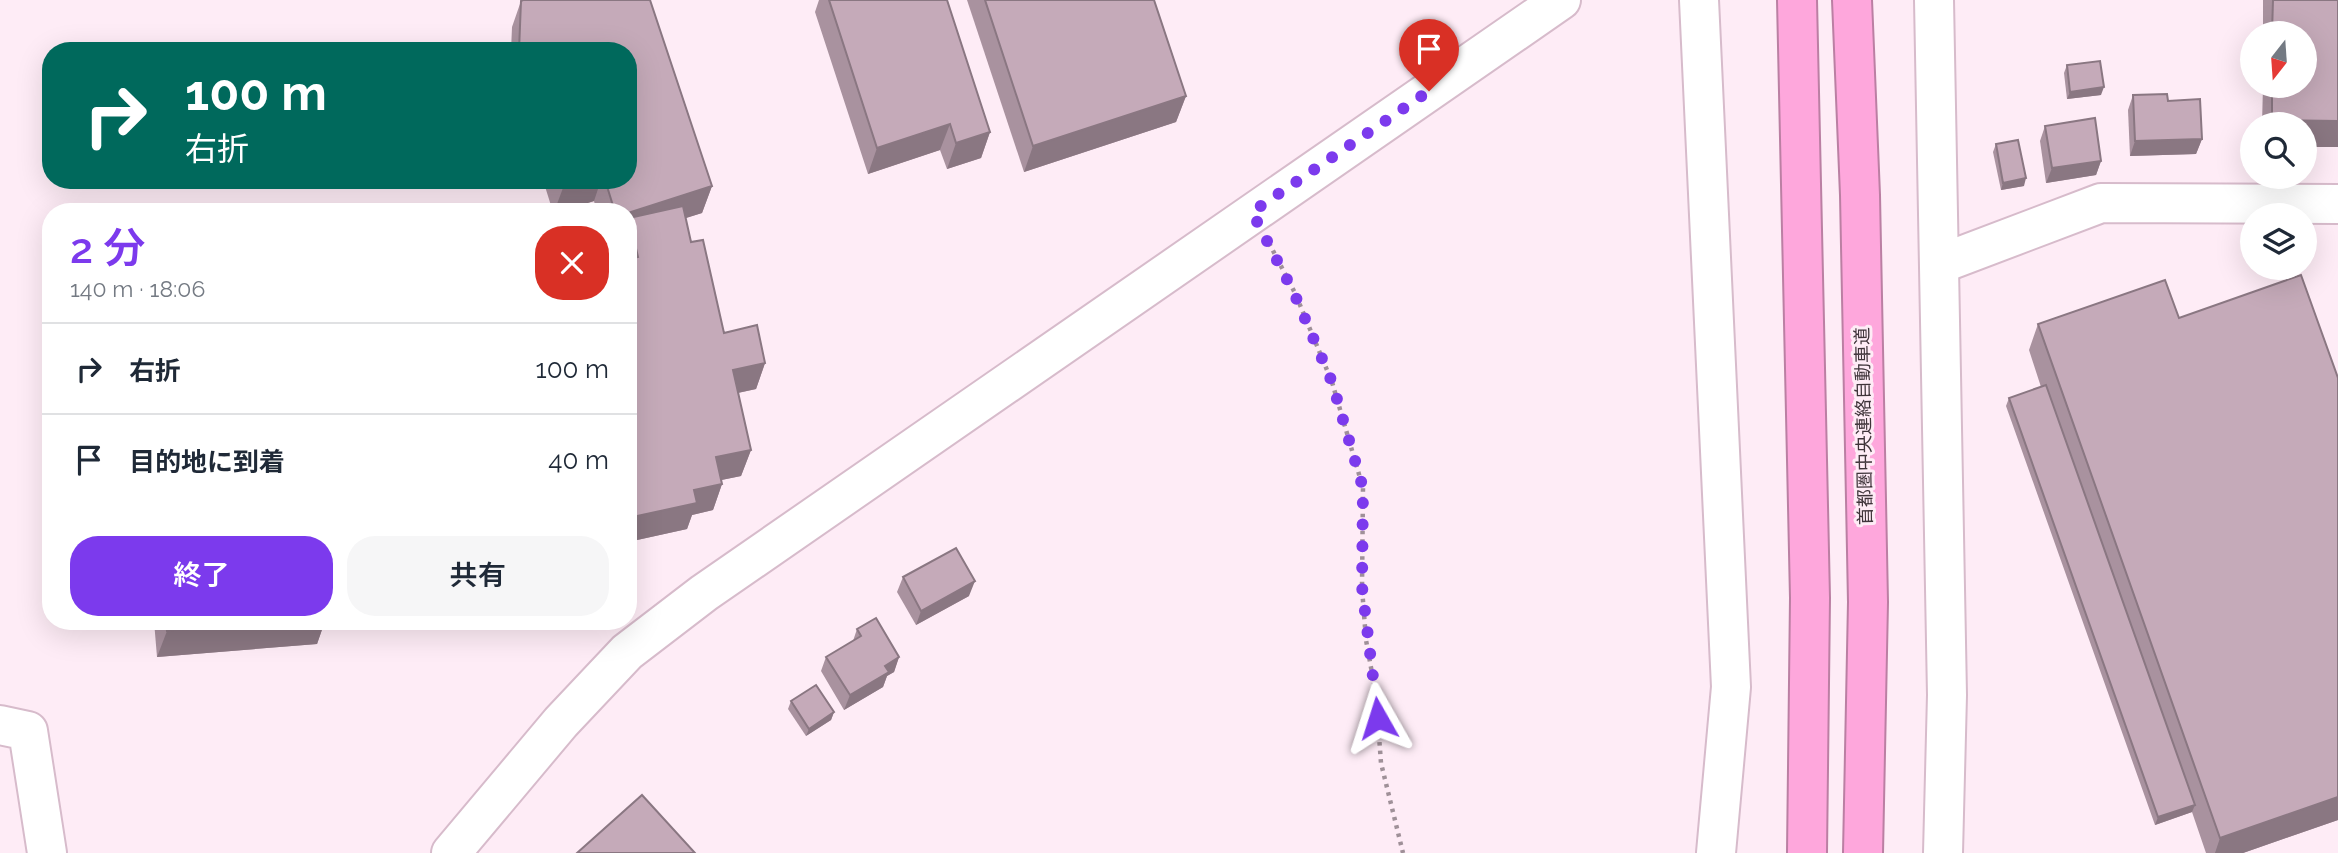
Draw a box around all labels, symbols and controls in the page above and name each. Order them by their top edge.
pin [1399,19,1459,91]
north arrow [2240,21,2317,98]
map controls [2240,21,2317,280]
icon: arrive [1410,30,1448,68]
text: 100 m [185,64,327,121]
icon: right [70,70,161,161]
button: search [2240,112,2317,189]
text: 右折 [185,130,249,167]
button: layers [2240,203,2317,280]
text: 2 分 [70,224,145,273]
button: close [535,226,609,300]
text: 140 m · 18:06 [70,275,205,302]
street label: 首都圏中央連絡自動車道 [1851,327,1876,525]
icon: right [70,350,108,388]
text: 100 m [536,354,609,384]
text: 右折 [129,356,181,386]
icon: arrive [70,441,108,479]
text: 40 m [548,445,609,475]
text: 目的地に到着 [129,447,285,477]
button: 終了 [70,536,333,616]
button: 共有 [347,536,609,616]
position arrow [1341,681,1415,755]

